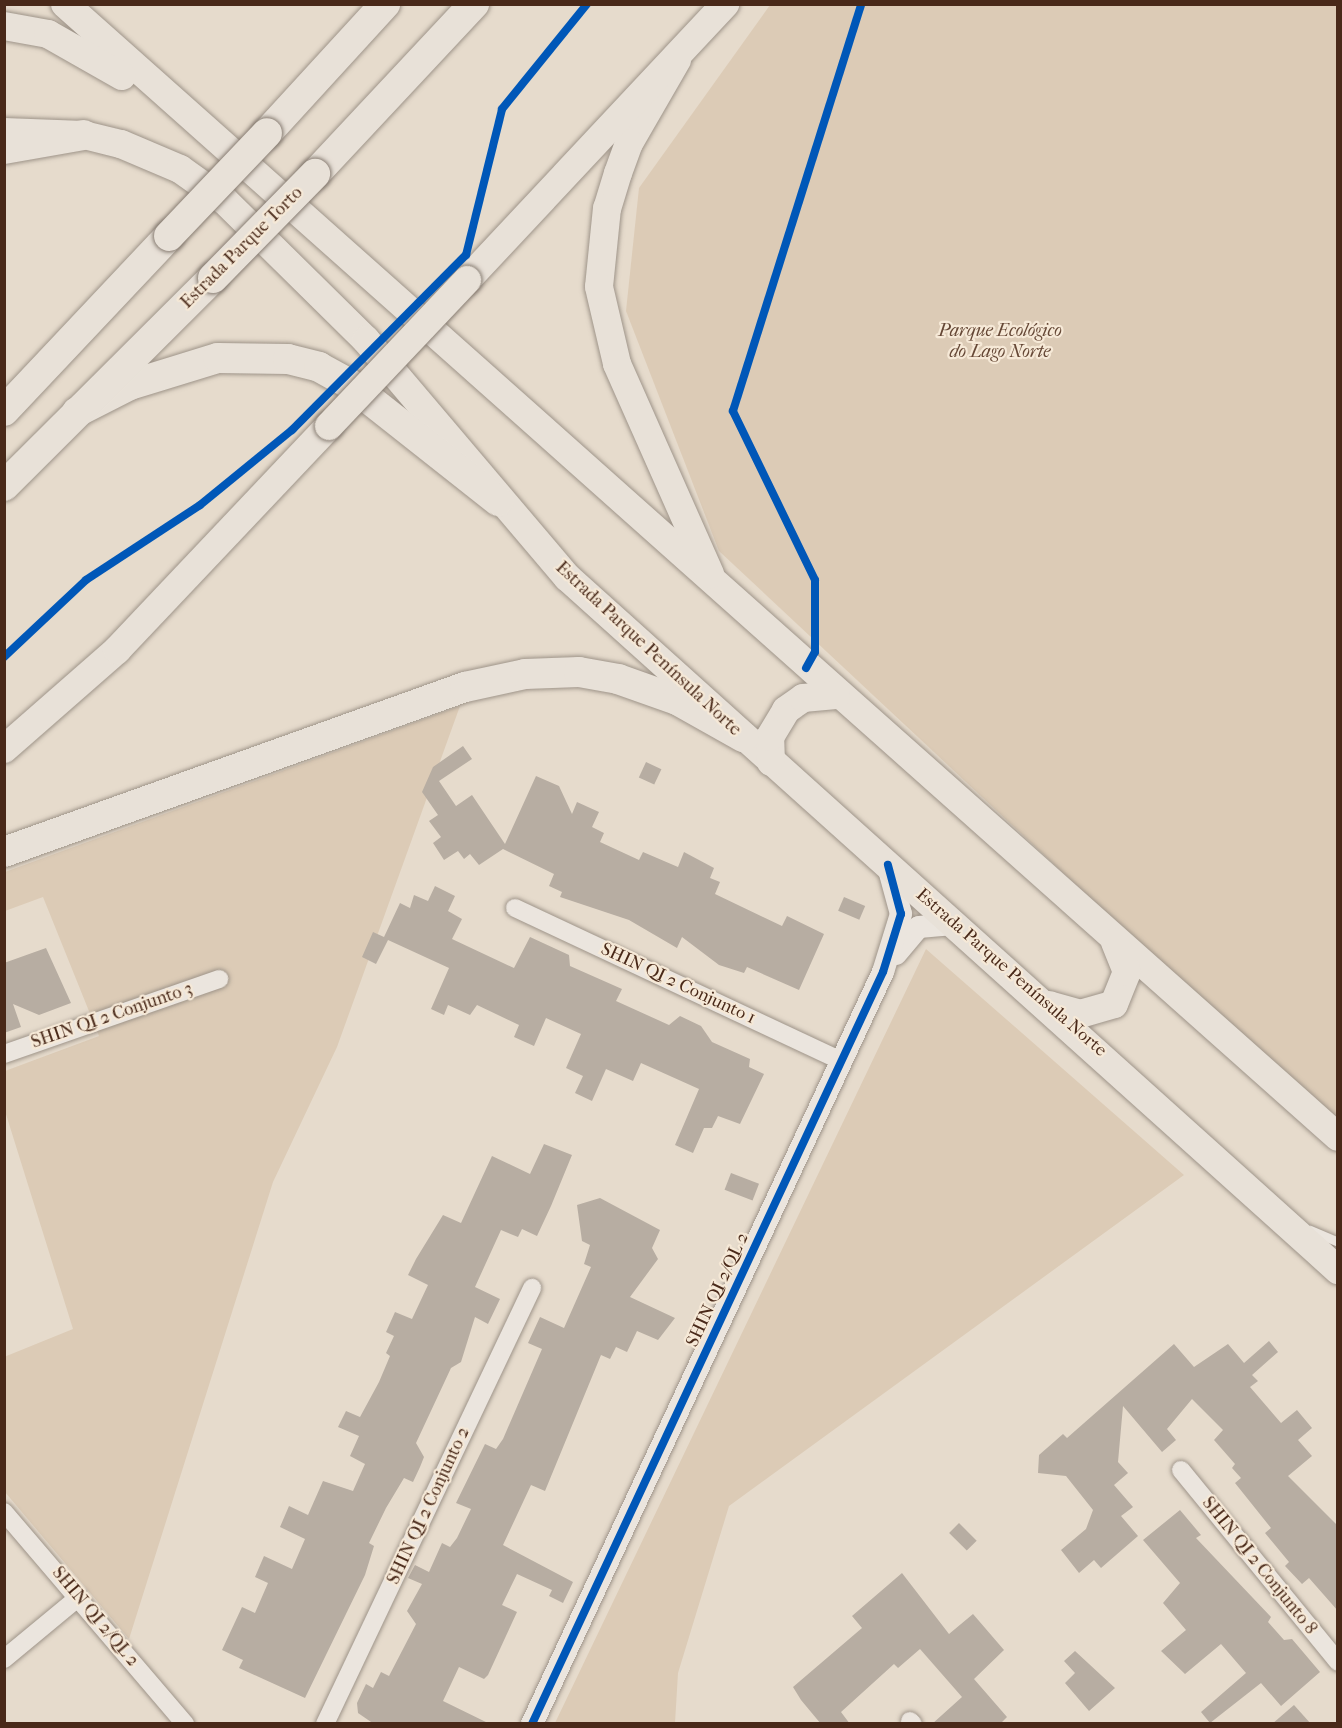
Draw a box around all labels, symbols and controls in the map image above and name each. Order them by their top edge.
street label: Estrada Parque Torto [177,183,307,313]
park label: Parque Ecológico do Lago Norte [938,321,1062,364]
street label: Estrada Parque Península Norte [551,557,745,741]
street label: Estrada Parque Península Norte [911,884,1111,1062]
street label: SHIN QI 2 Conjunto 1 [597,939,759,1029]
street label: SHIN QI 2 Conjunto 3 [29,978,195,1054]
street label: SHIN QI 2/QL 2 [682,1229,754,1351]
street label: SHIN QI 2 Conjunto 2 [383,1424,475,1588]
street label: SHIN QI 2 Conjunto 8 [1197,1493,1321,1639]
street label: SHIN QI 2/QL 2 [47,1563,143,1671]

